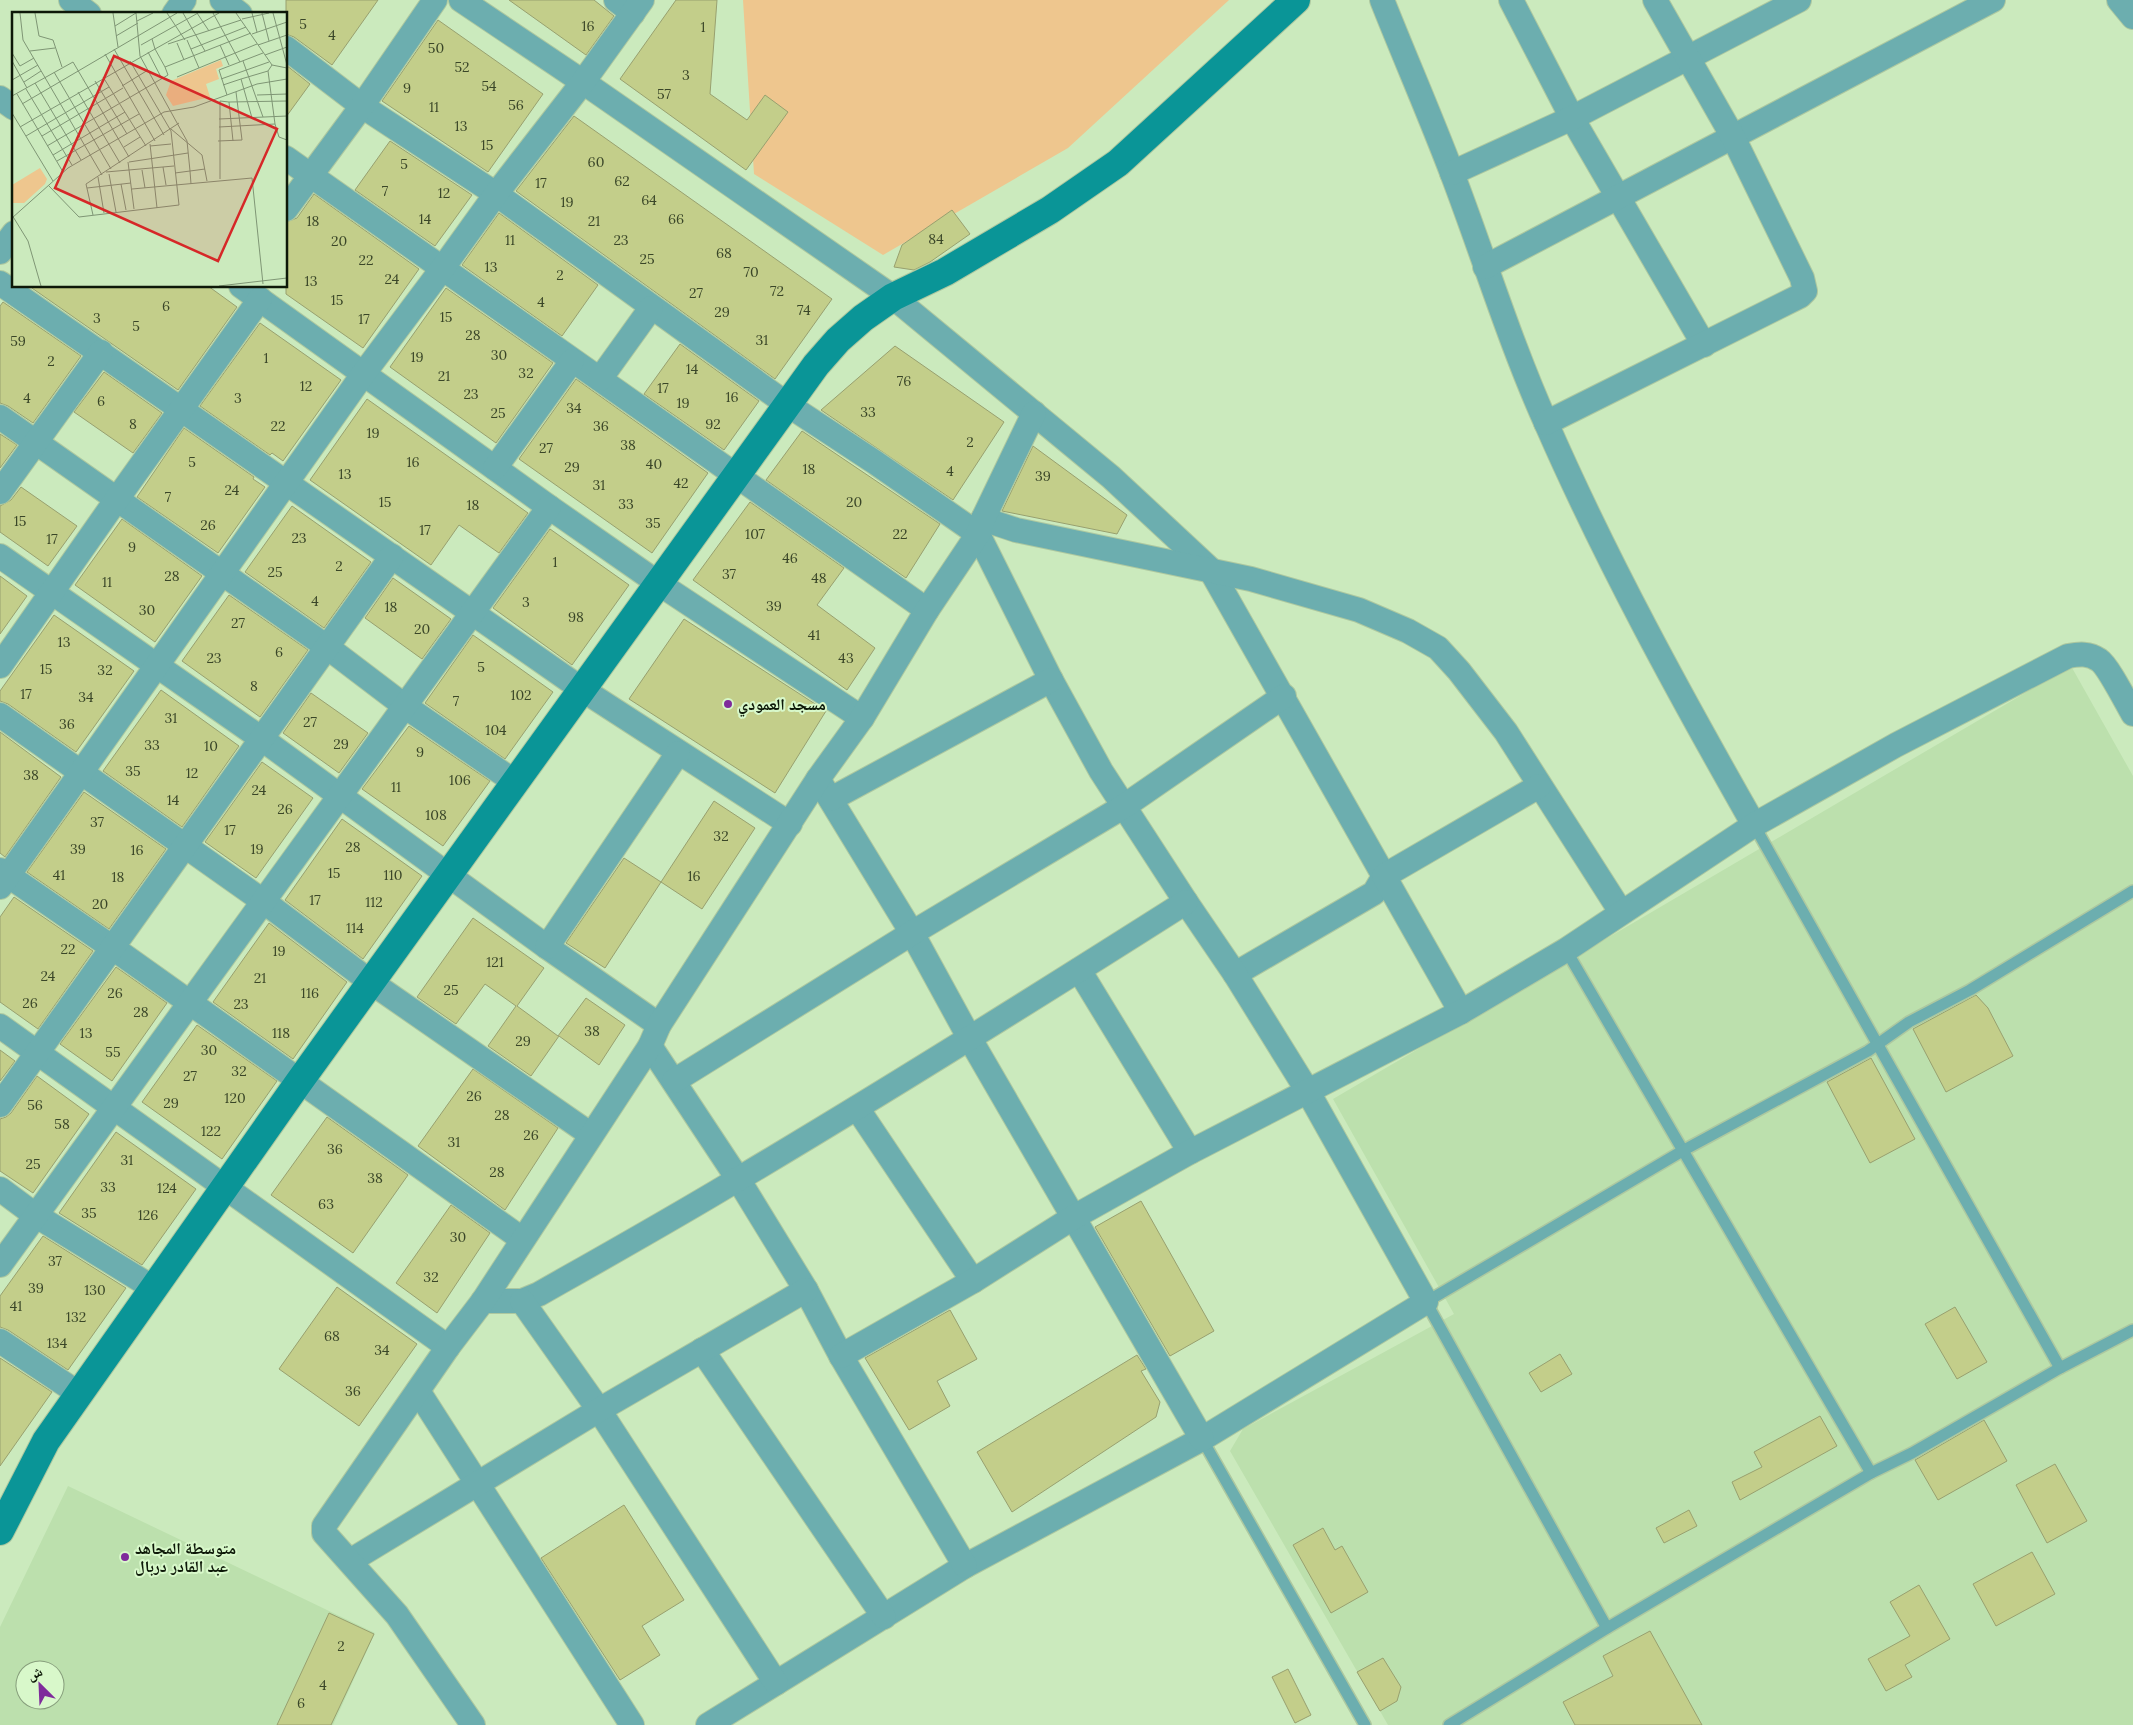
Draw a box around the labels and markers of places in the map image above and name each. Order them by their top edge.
place label: مسجد العمودي [738,694,826,717]
marker: مسجد العمودي [722,698,734,710]
place label: متوسطة المجاهد عبد القادر دربال [135,1538,236,1576]
marker: متوسطة المجاهد عبد القادر دربال [119,1551,131,1563]

